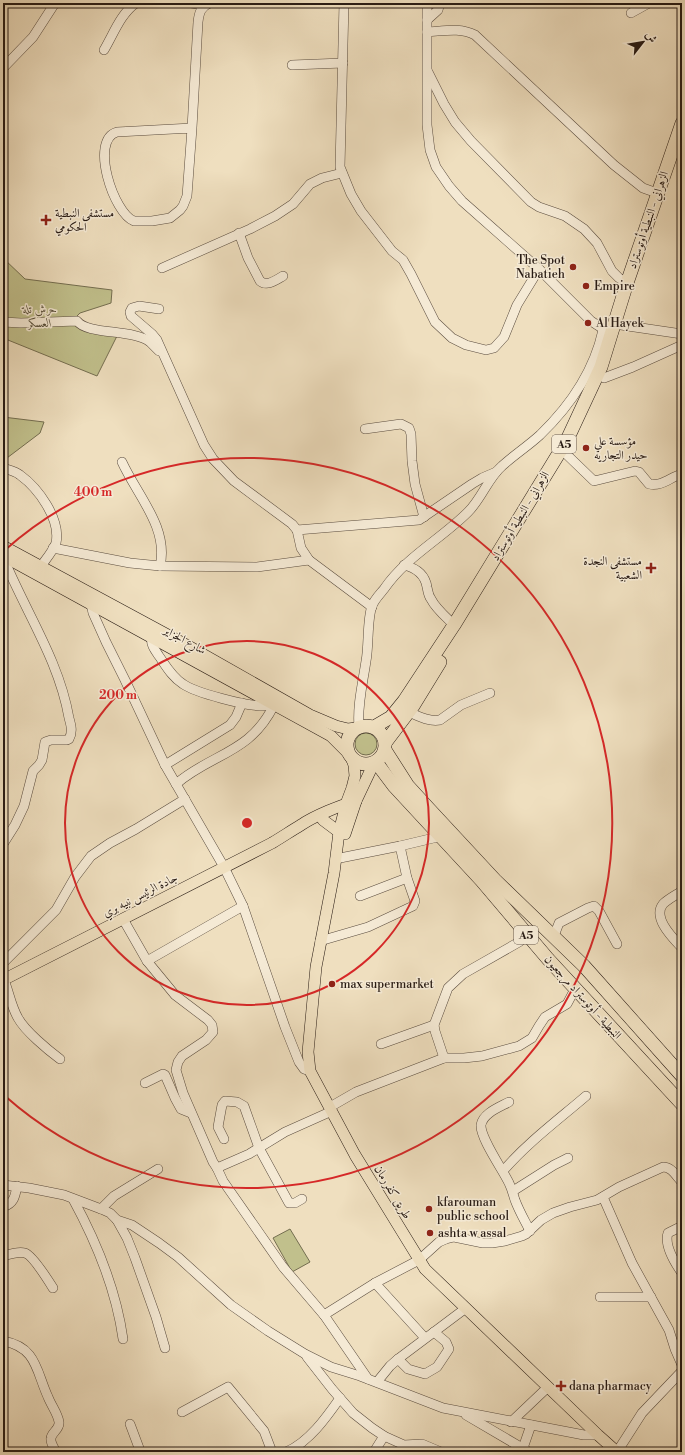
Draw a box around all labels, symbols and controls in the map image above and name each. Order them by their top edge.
north arrow [623,22,663,62]
text: ش [642,29,660,46]
street label: الزهراني - النبطية أوتوستراد [624,169,674,271]
place label: مستشفى النبطية الحكومي [55,206,114,237]
marker: مستشفى النبطية الحكومي [40,214,52,226]
place label: The Spot Nabatieh [516,253,566,282]
marker: The Spot Nabatieh [568,262,578,272]
place label: Empire [594,279,635,294]
marker: Empire [581,281,591,291]
park label: حرش تلة العسكر [21,302,57,331]
place label: Al Hayek [595,316,645,331]
marker: Al Hayek [583,318,593,328]
place label: مؤسسة علي حيدر التجاريه [594,434,648,463]
road number: A5 [552,435,576,453]
marker: مؤسسة علي حيدر التجاريه [581,443,591,453]
street label: الزهراني - النبطية أوتوستراد [487,468,555,565]
text: 400 m [74,485,112,500]
place label: مستشفى النجدة الشعبية [583,554,642,583]
marker: مستشفى النجدة الشعبية [645,562,657,574]
street label: شارع الجزاير [158,622,209,661]
text: 200 m [99,688,137,703]
centre of rings [240,816,254,830]
street label: جادة الرئيس نبيه بري [100,870,181,923]
road number: A5 [514,926,538,944]
street label: النبطية - أوتوستراد مرجعيون [540,951,625,1044]
place label: max supermarket [340,977,434,992]
marker: max supermarket [327,979,337,989]
street label: طريق كفررمان [371,1163,415,1222]
place label: kfarouman public school [437,1195,510,1224]
marker: kfarouman public school [424,1204,434,1214]
place label: ashta w assal [438,1226,507,1241]
marker: ashta w assal [425,1228,435,1238]
place label: dana pharmacy [569,1379,652,1394]
marker: dana pharmacy [556,1381,566,1391]

